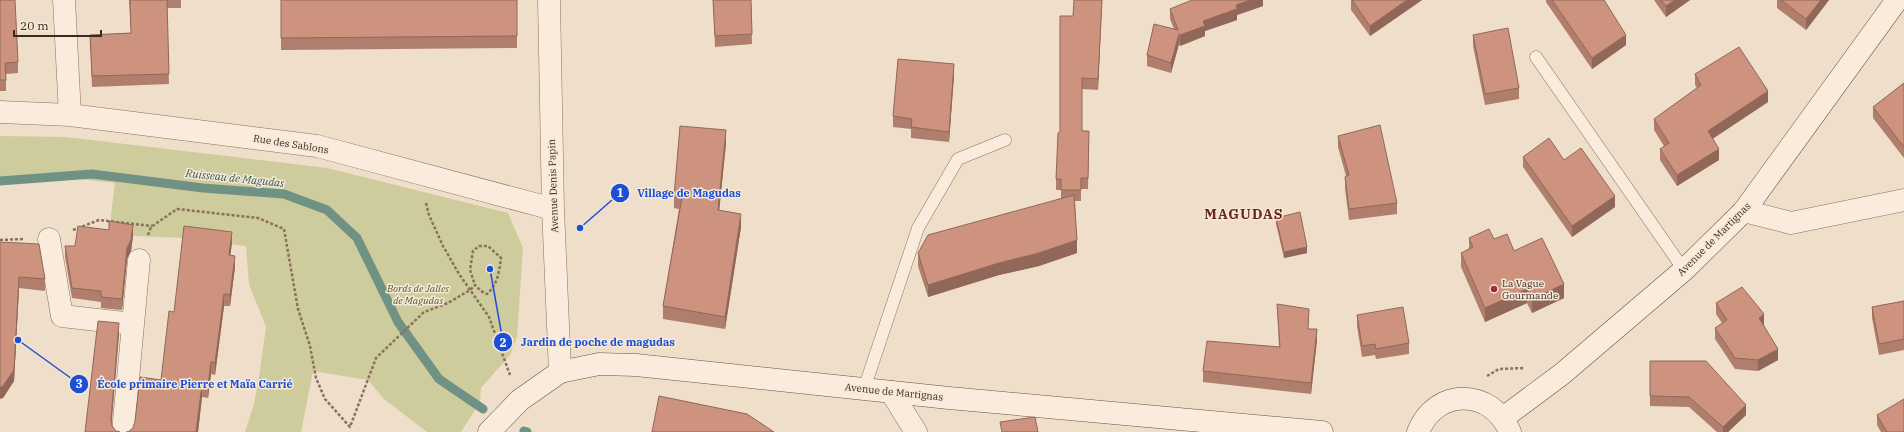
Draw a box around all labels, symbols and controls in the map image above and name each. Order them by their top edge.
scale bar [14,12,101,38]
text: 20 m [20,18,49,33]
street label: Rue des Sablons [252,132,330,156]
street label: Avenue Denis Papin [545,138,561,233]
water label: Ruisseau de Magudas [184,166,286,190]
callout: Village de Magudas [610,181,749,204]
text: 1 [616,185,624,200]
text: Village de Magudas [637,186,741,200]
street label: Avenue de Martignas [1674,199,1754,279]
district label: MAGUDAS [1204,205,1284,223]
place label: La Vague Gourmande [1502,277,1558,302]
park label: Bords de Jalles de Magudas [386,282,449,307]
marker: La Vague Gourmande [1489,284,1499,294]
callout: Jardin de poche de magudas [493,331,683,354]
text: 2 [499,335,507,350]
text: Jardin de poche de magudas [521,335,675,349]
callout: École primaire Pierre et Maïa Carrié [69,372,301,395]
text: 3 [75,376,83,391]
text: École primaire Pierre et Maïa Carrié [97,376,293,391]
street label: Avenue de Martignas [844,380,944,404]

